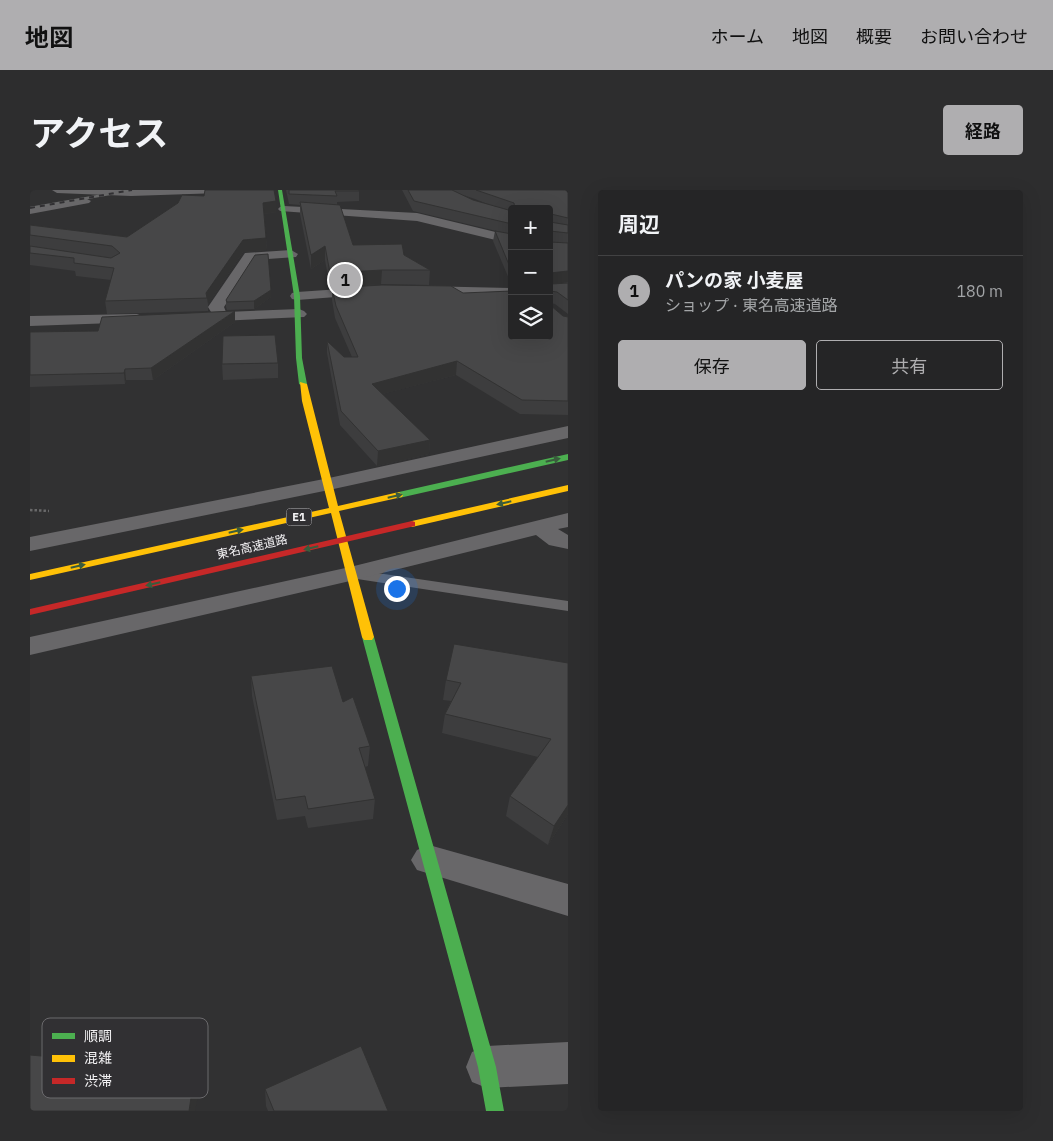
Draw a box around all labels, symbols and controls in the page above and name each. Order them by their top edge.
text: 地図 [25,21,73,53]
text: ホーム [711,25,764,48]
text: 地図 [792,25,828,48]
text: 概要 [856,25,892,48]
text: お問い合わせ [920,25,1028,48]
button: 経路 [943,105,1023,155]
text: アクセス [30,110,168,156]
map controls [508,205,553,340]
button: + [508,205,553,250]
text: 周辺 [618,210,660,238]
button: − [508,250,553,295]
pin: 1 [329,261,361,299]
text: パンの家 小麦屋 [665,268,803,292]
text: 1 [629,281,639,301]
text: 180 m [956,281,1003,301]
button: layers [508,295,553,340]
text: ショップ · 東名高速道路 [665,295,838,315]
button: 保存 [618,340,806,390]
button: 共有 [816,340,1003,390]
one-way arrow [546,456,561,464]
one-way arrow [387,491,403,499]
one-way arrow [496,499,511,507]
road number: E1 [286,508,312,526]
one-way arrow [229,527,244,535]
street label: 東名高速道路 [215,531,289,562]
one-way arrow [304,544,319,552]
one-way arrow [70,562,85,570]
your location [384,576,410,602]
one-way arrow [145,580,160,588]
legend [42,1018,208,1098]
text: 順調 [84,1027,112,1045]
text: 混雑 [84,1049,112,1067]
text: 渋滞 [84,1072,112,1090]

